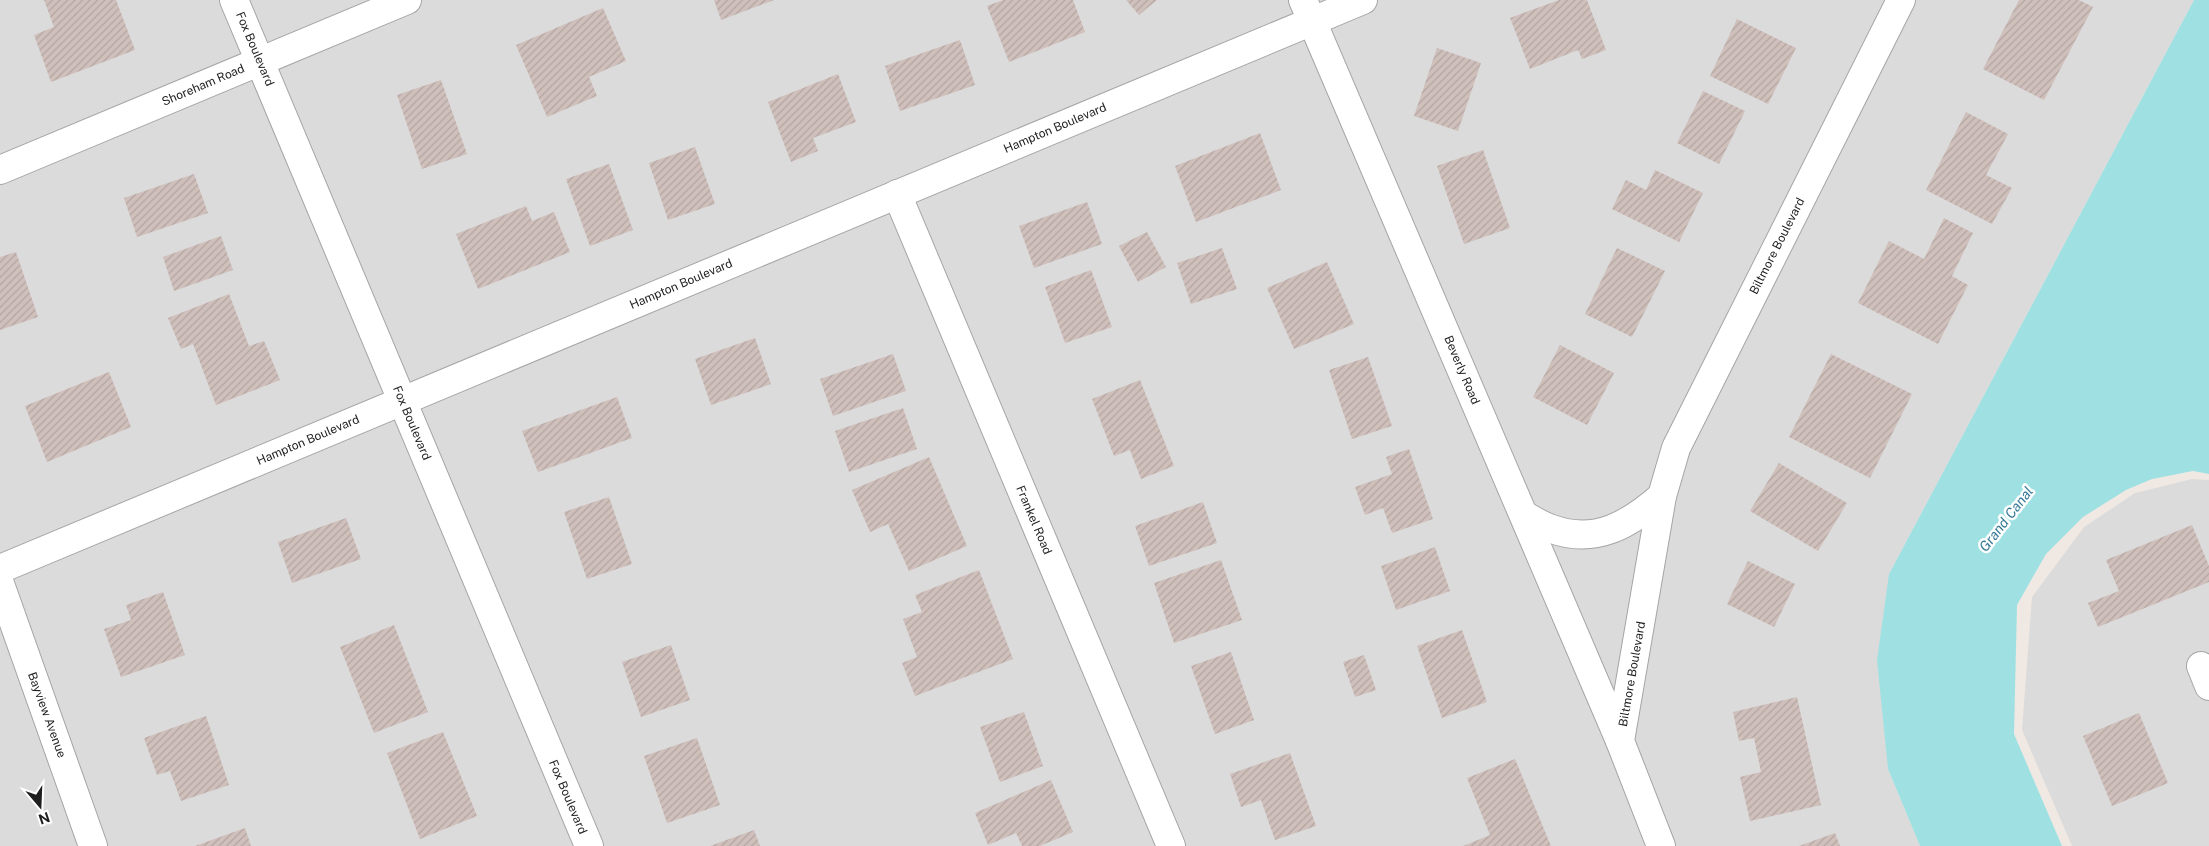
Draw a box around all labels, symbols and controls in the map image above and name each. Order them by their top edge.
street label: Fox Boulevard [233,10,277,88]
street label: Shoreham Road [160,61,246,109]
street label: Hampton Boulevard [1001,100,1109,156]
street label: Biltmore Boulevard [1747,195,1807,297]
street label: Hampton Boulevard [627,256,735,312]
street label: Beverly Road [1441,334,1483,406]
street label: Fox Boulevard [390,384,434,462]
street label: Hampton Boulevard [254,412,362,468]
street label: Frankel Road [1013,483,1055,557]
water label: Grand Canal [1976,483,2036,555]
street label: Biltmore Boulevard [1616,620,1648,728]
street label: Bayview Avenue [25,670,69,760]
street label: Fox Boulevard [546,758,590,836]
north arrow [15,781,65,831]
text: N [36,809,52,828]

